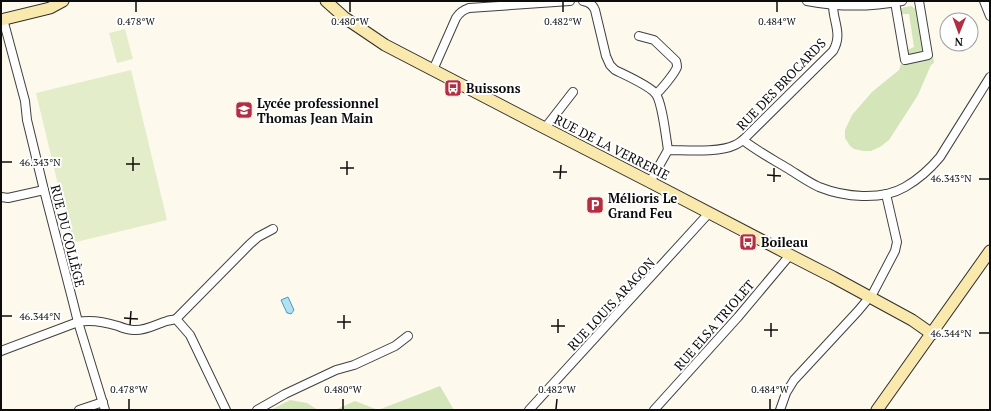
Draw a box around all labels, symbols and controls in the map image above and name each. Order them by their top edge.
north arrow [939,12,979,52]
text: 0.478°W [117,15,155,28]
text: 0.480°W [331,15,369,28]
text: 0.482°W [544,15,582,28]
text: 0.484°W [758,15,796,28]
street label: RUE DES BROCARDS [732,34,830,134]
text: N [954,35,963,49]
bus stop icon: Buissons [443,78,463,98]
place label: Buissons [466,79,521,97]
place label: Lycée professionnel Thomas Jean Main [257,94,379,127]
school or university icon: Lycée professionnel Thomas Jean Main [234,100,254,120]
street label: RUE DE LA VERRERIE [551,110,673,184]
text: 46.343°N [20,156,61,169]
text: 46.343°N [931,172,972,185]
street label: RUE DU COLLÈGE [47,183,89,289]
place label: Mélioris Le Grand Feu [608,189,677,222]
parking icon: Mélioris Le Grand Feu [585,195,605,215]
bus stop icon: Boileau [738,232,758,252]
place label: Boileau [761,233,808,251]
street label: RUE LOUIS ARAGON [563,253,659,354]
street label: RUE ELSA TRIOLET [670,276,758,374]
text: 46.344°N [20,310,61,323]
text: 46.344°N [931,327,972,340]
text: 0.478°W [110,383,148,396]
text: 0.480°W [324,383,362,396]
text: 0.482°W [538,383,576,396]
text: 0.484°W [751,383,789,396]

